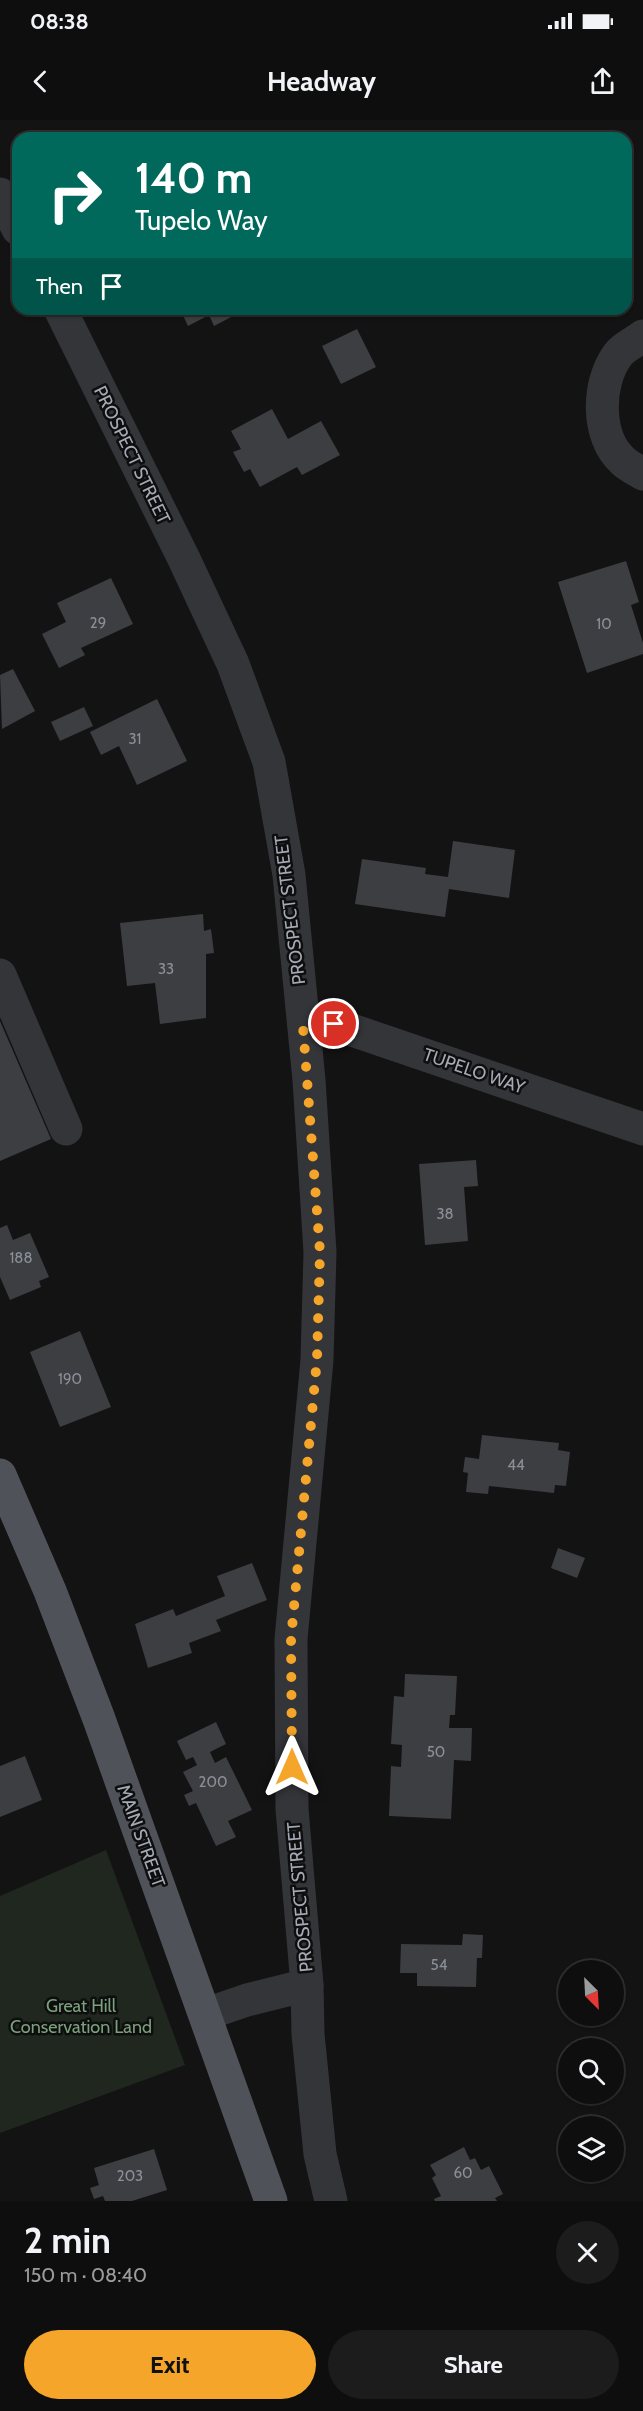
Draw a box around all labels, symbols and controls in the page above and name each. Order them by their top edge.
text: 08:38 [30,8,89,35]
icon: back [24,65,57,98]
text: Headway [267,65,376,98]
icon: share [586,65,619,98]
text: 140 m [135,152,252,204]
icon: right [36,156,114,234]
text: Tupelo Way [135,204,268,237]
icon: arrive [95,270,128,303]
text: Then [36,273,83,300]
street label: PROSPECT STREET [89,382,175,528]
house number: 29 [90,614,106,632]
house number: 10 [596,615,612,633]
house number: 31 [128,730,142,748]
street label: PROSPECT STREET [270,833,310,986]
house number: 33 [158,960,174,978]
pin [308,998,359,1049]
icon: arrive [317,1007,350,1040]
street label: TUPELO WAY [420,1043,528,1099]
house number: 38 [436,1205,454,1223]
house number: 188 [9,1249,33,1267]
house number: 190 [58,1370,82,1388]
house number: 44 [507,1456,525,1474]
position arrow [260,1735,324,1799]
house number: 50 [427,1743,445,1761]
house number: 200 [199,1773,227,1791]
street label: MAIN STREET [112,1782,170,1891]
street label: PROSPECT STREET [282,1821,318,1973]
house number: 54 [431,1956,448,1974]
north arrow [558,1960,624,2026]
map controls [558,1960,624,2182]
park label: Great Hill Conservation Land [10,1995,152,2038]
button: search [558,2038,624,2104]
button: layers [558,2116,624,2182]
house number: 60 [454,2164,473,2182]
house number: 203 [117,2167,143,2185]
text: 2 min [24,2218,111,2262]
button: close [556,2221,619,2284]
text: 150 m · 08:40 [24,2263,147,2287]
button: Exit [24,2330,316,2399]
button: Share [328,2330,619,2399]

